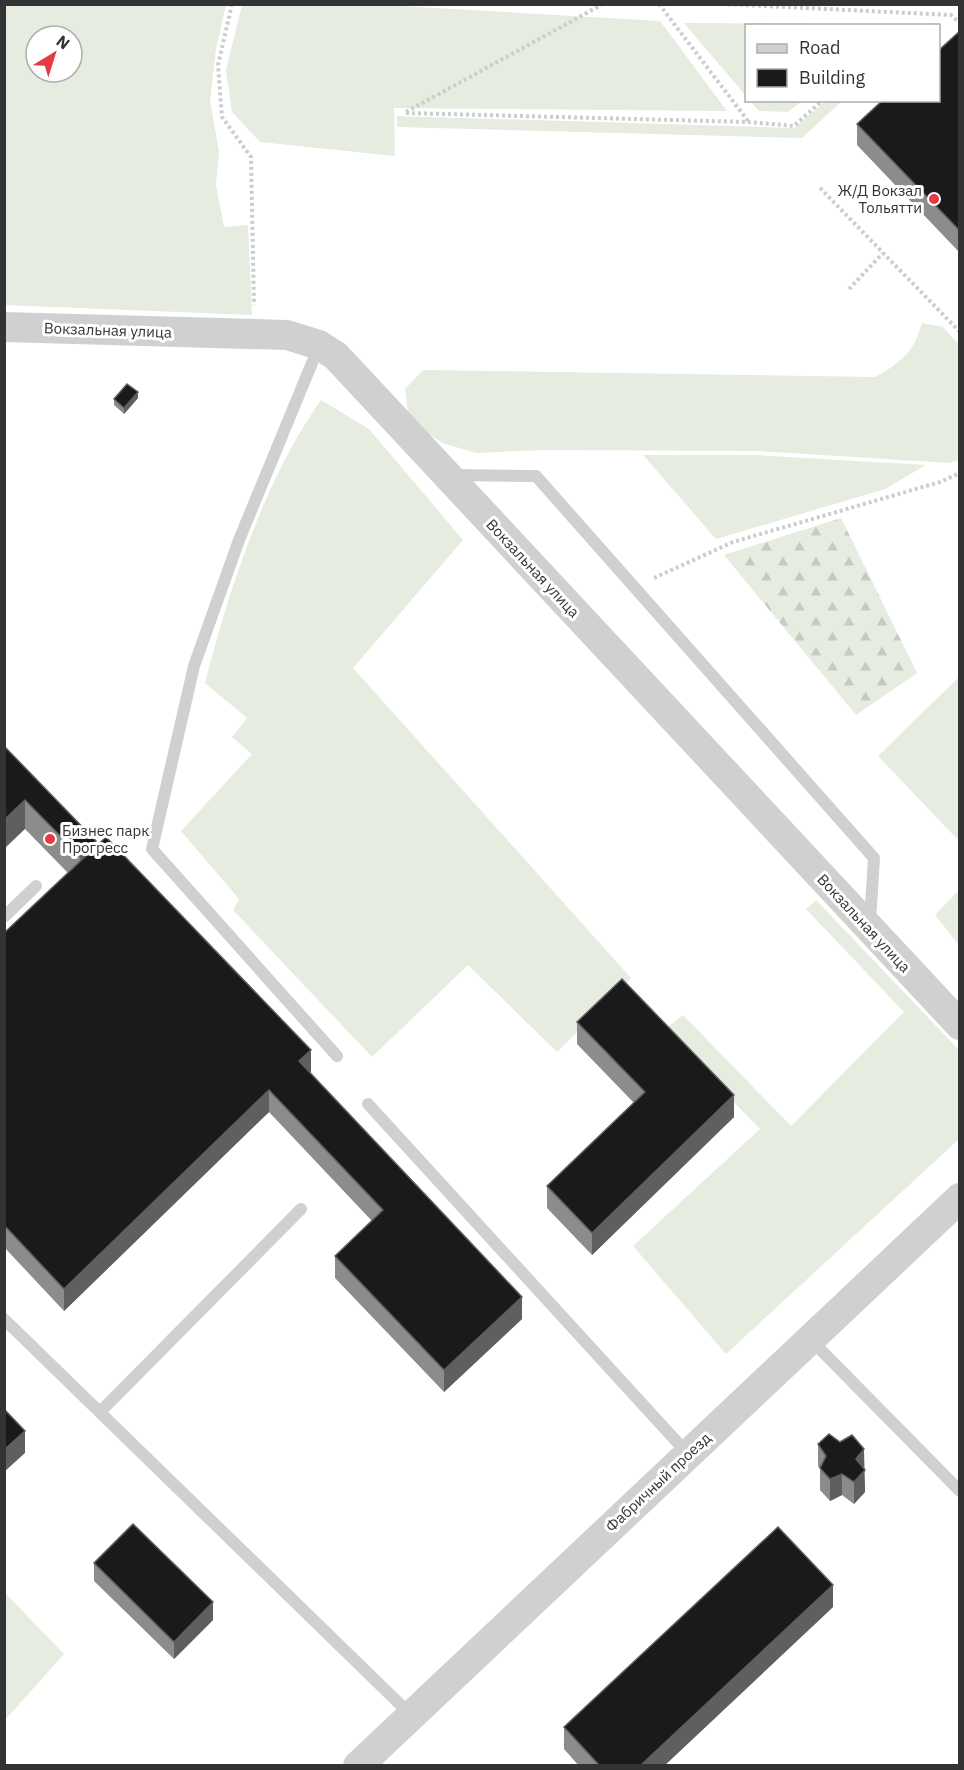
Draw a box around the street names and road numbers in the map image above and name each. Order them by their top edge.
street label: Вокзальная улица [44,318,172,342]
street label: Вокзальная улица [482,515,584,621]
street label: Вокзальная улица [813,870,915,976]
street label: Фабричный проезд [601,1428,715,1536]

